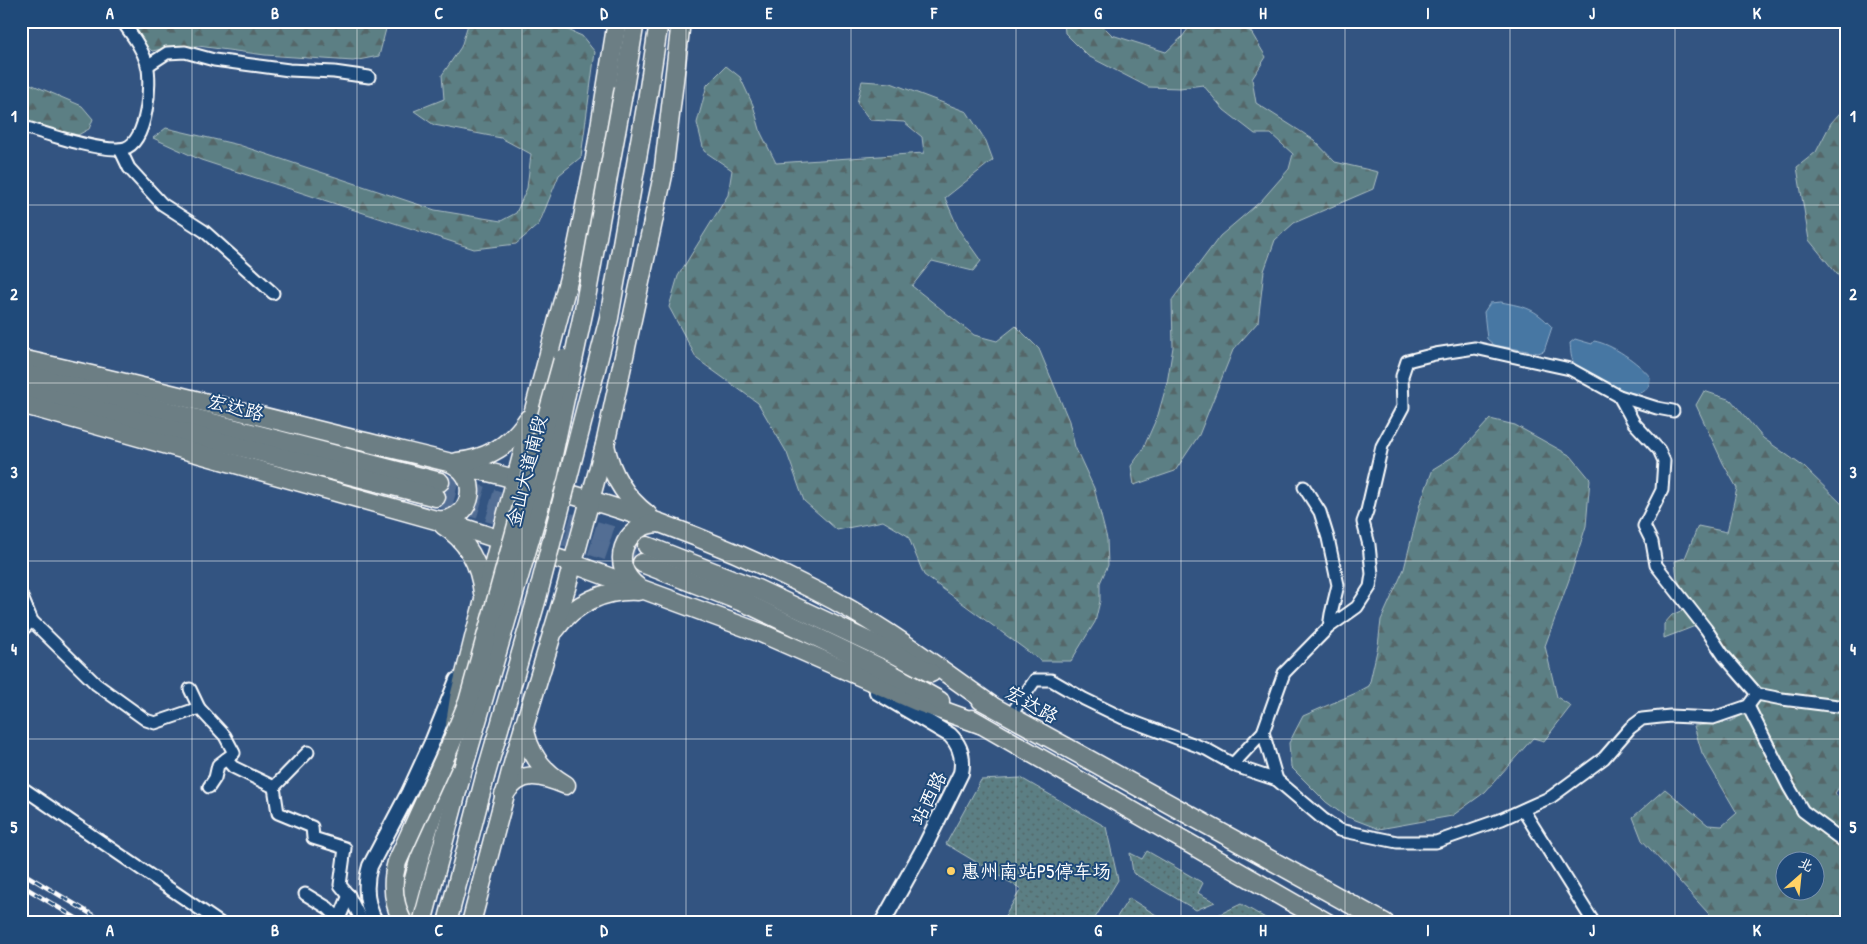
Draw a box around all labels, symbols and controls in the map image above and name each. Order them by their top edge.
text: A [106,2,114,24]
text: B [271,2,279,24]
text: C [435,2,444,24]
text: D [600,2,608,24]
text: E [765,2,773,24]
text: F [930,2,938,24]
text: G [1094,2,1102,24]
text: H [1259,2,1267,24]
text: I [1426,2,1430,24]
text: J [1589,2,1595,24]
text: K [1753,2,1762,24]
text: 1 [11,105,17,127]
text: 1 [1850,105,1856,127]
text: 2 [10,283,18,305]
text: 2 [1849,283,1857,305]
street label: 宏达路 [205,387,267,427]
street label: 金山大道南段 [500,413,552,529]
text: 3 [10,461,18,483]
text: 3 [1849,461,1857,483]
text: 4 [11,638,17,660]
text: 4 [1850,638,1856,660]
street label: 宏达路 [1001,679,1063,729]
street label: 站西路 [904,767,952,829]
text: 5 [11,816,18,838]
text: 5 [1850,816,1857,838]
north arrow [1774,852,1824,902]
text: 北 [1796,852,1817,876]
place label: 惠州南站P5停车场 [961,858,1111,884]
marker: 惠州南站P5停车场 [945,865,957,877]
text: A [106,919,114,941]
text: B [271,919,279,941]
text: C [435,919,444,941]
text: D [600,919,608,941]
text: E [765,919,773,941]
text: F [930,919,938,941]
text: G [1094,919,1102,941]
text: H [1259,919,1267,941]
text: I [1426,919,1430,941]
text: J [1589,919,1595,941]
text: K [1753,919,1762,941]

